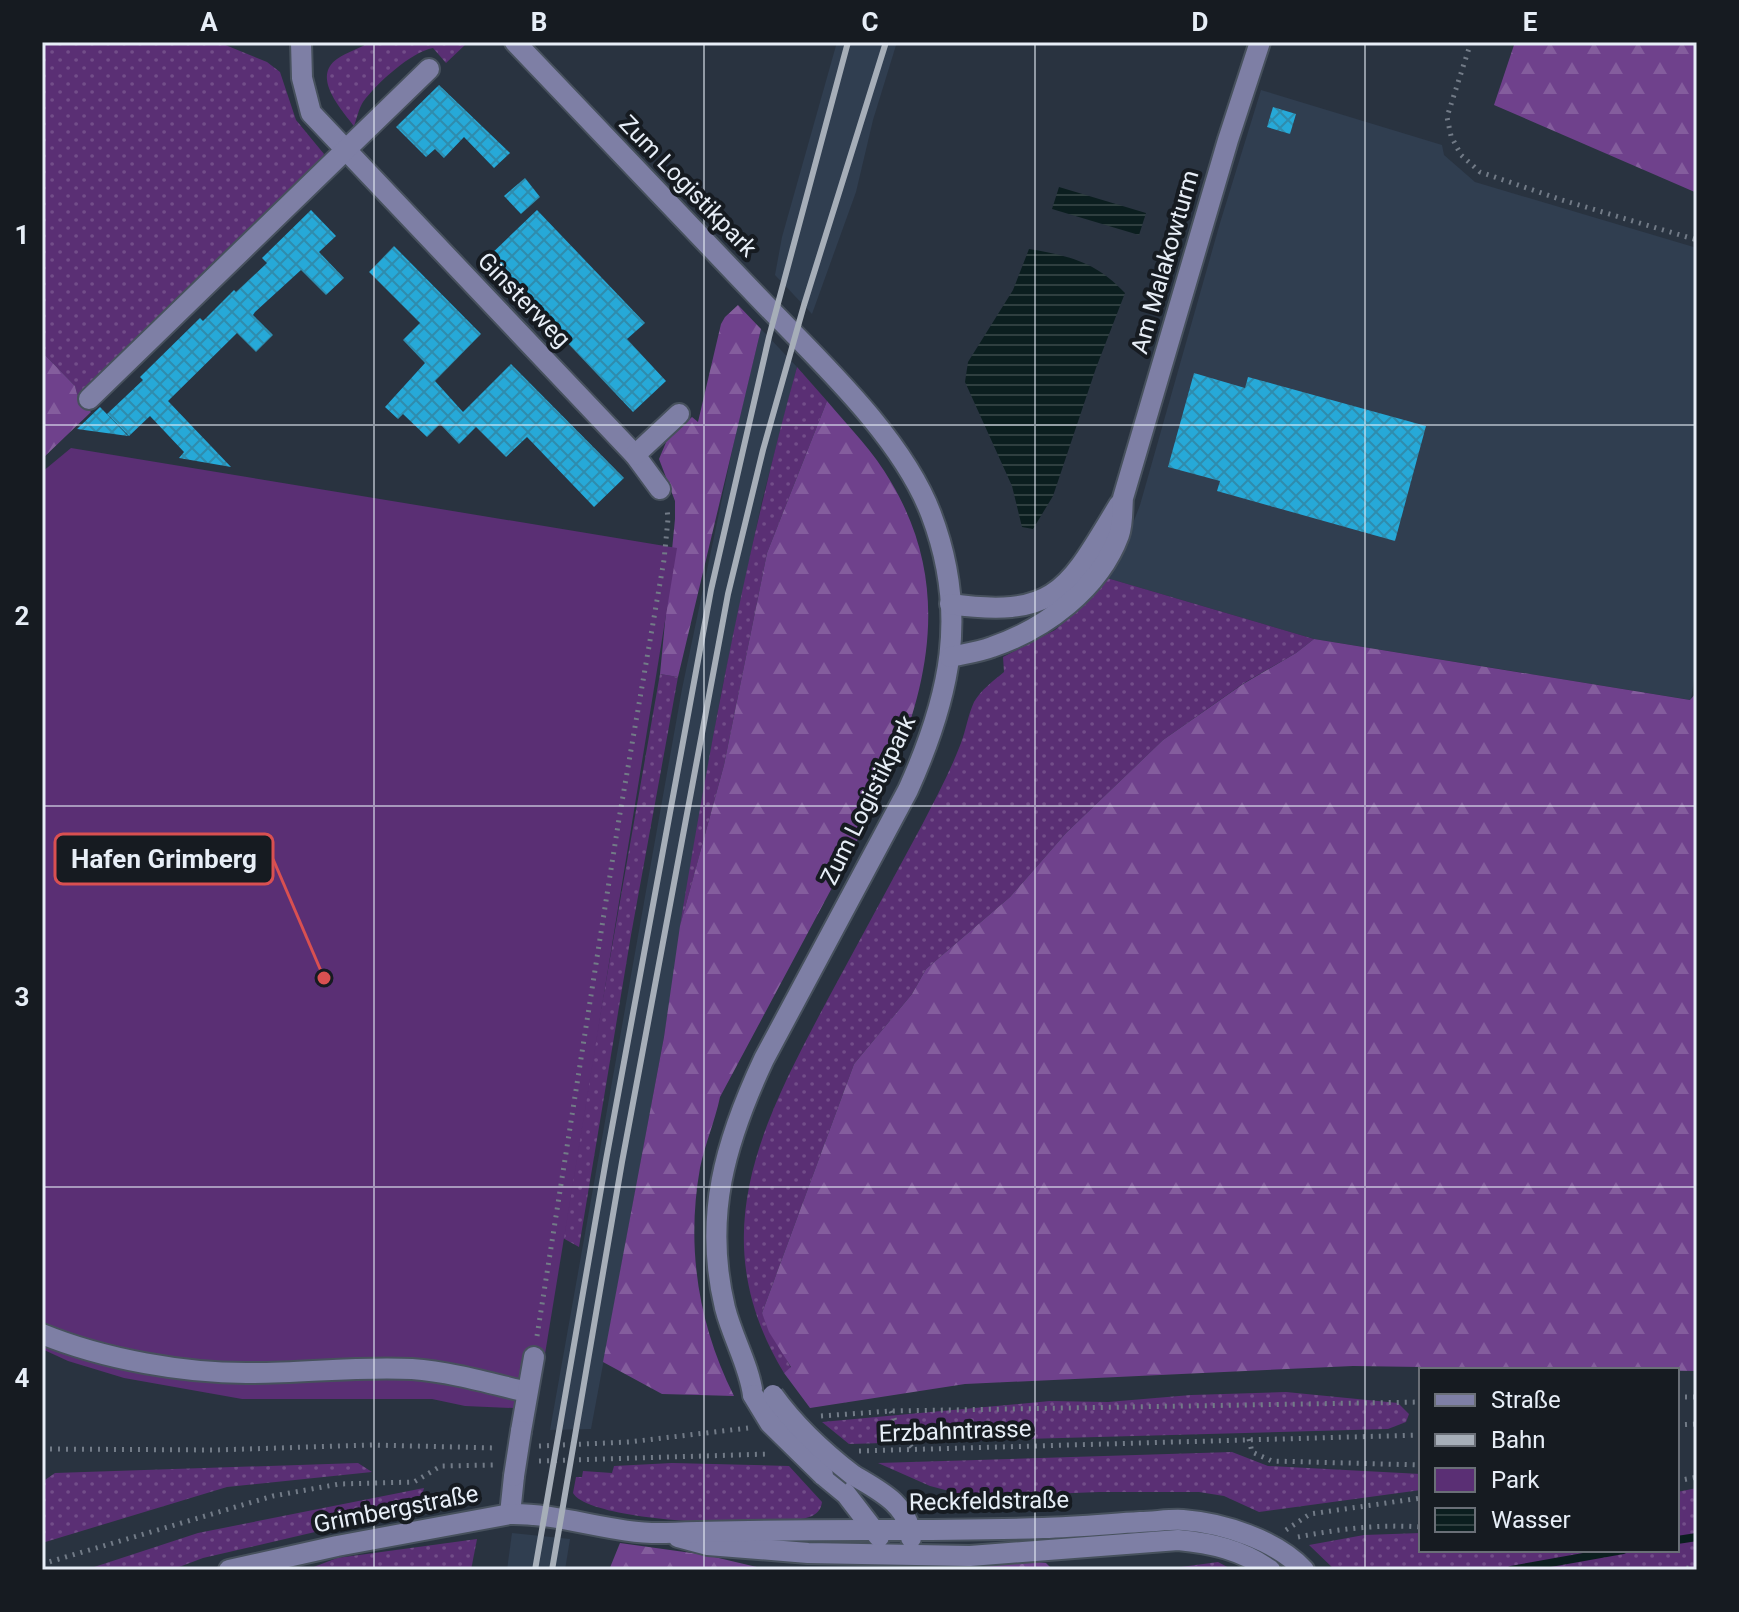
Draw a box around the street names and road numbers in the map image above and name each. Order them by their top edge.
street label: Zum Logistikpark [614,110,763,263]
street label: Am Malakowturm [1125,167,1205,357]
street label: Ginsterweg [472,247,576,353]
street label: Zum Logistikpark [815,710,922,889]
street label: Erzbahntrasse [878,1414,1032,1448]
street label: Grimbergstraße [311,1479,481,1539]
street label: Reckfeldstraße [909,1486,1069,1516]

